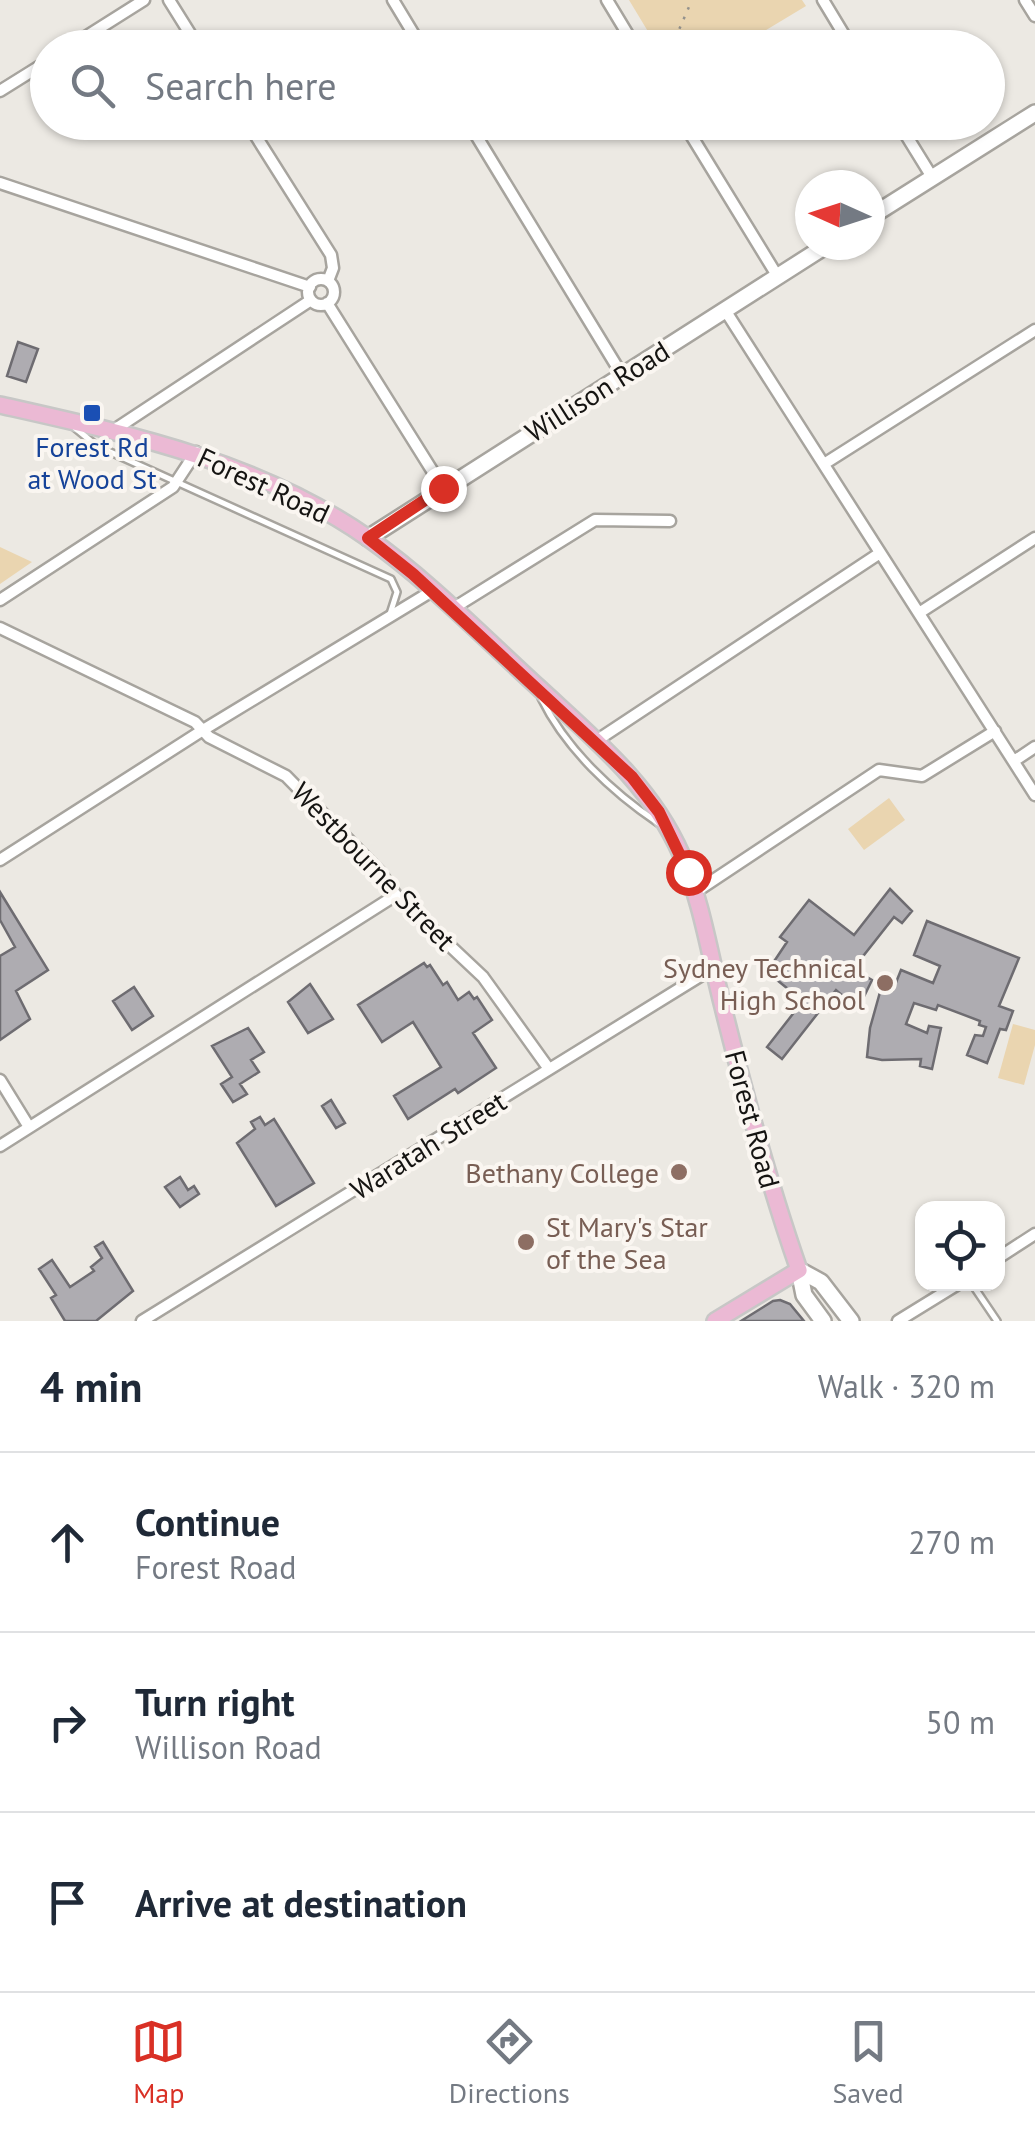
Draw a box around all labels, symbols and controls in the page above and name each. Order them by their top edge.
search box [30,30,1005,140]
icon: search [65,58,120,113]
text: Search here [145,61,337,110]
north arrow [795,170,885,260]
street label: Willison Road [518,332,676,450]
marker: Forest Rd at Wood St [81,402,103,424]
place label: Forest Rd at Wood St [27,428,157,497]
street label: Forest Road [192,438,336,532]
route end [421,466,467,512]
street label: Westbourne Street [284,774,464,959]
route start [666,850,712,896]
place label: Sydney Technical High School [663,949,865,1018]
marker: Sydney Technical High School [874,972,896,994]
street label: Forest Road [717,1046,789,1192]
street label: Waratah Street [343,1082,513,1208]
place label: Bethany College [465,1154,659,1191]
marker: Bethany College [668,1161,690,1183]
map controls [915,1201,1005,1291]
button: locate [915,1201,1005,1291]
place label: St Mary's Star of the Sea [546,1208,708,1277]
marker: St Mary's Star of the Sea [515,1231,537,1253]
text: 4 min [40,1359,142,1414]
text: Walk · 320 m [818,1365,995,1407]
text: Continue [135,1497,280,1546]
icon: ahead [40,1515,95,1570]
text: 270 m [908,1521,995,1563]
text: Forest Road [135,1546,296,1588]
text: Turn right [135,1677,295,1726]
icon: right [40,1695,95,1750]
text: 50 m [926,1701,995,1743]
text: Willison Road [135,1726,322,1768]
icon: arrive [40,1875,95,1930]
text: Arrive at destination [135,1878,467,1927]
tab: Map [131,2014,186,2111]
tab: Directions [449,2014,570,2111]
tab: Saved [832,2014,904,2111]

